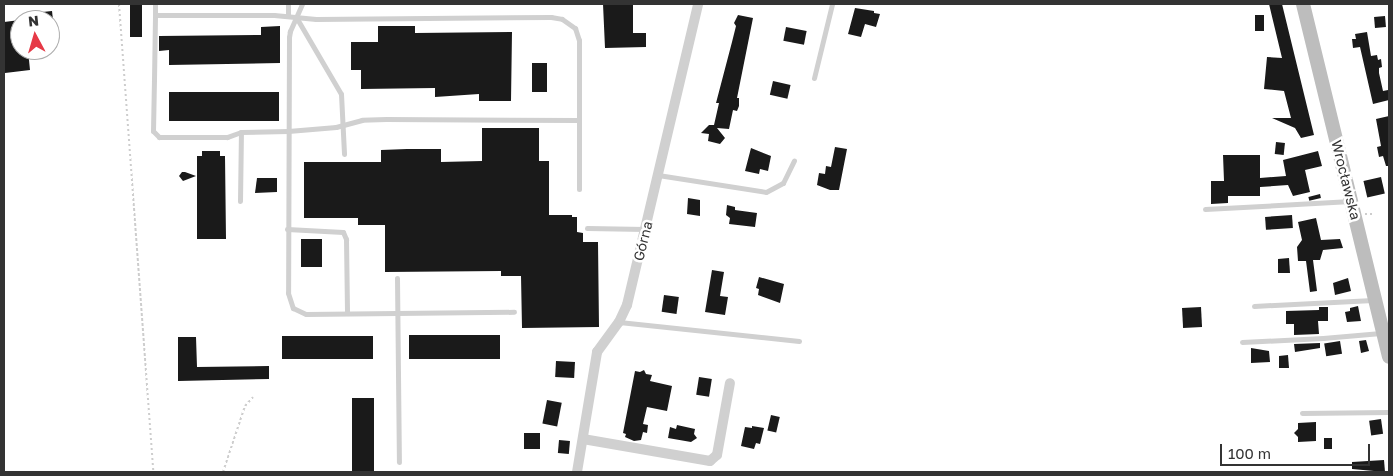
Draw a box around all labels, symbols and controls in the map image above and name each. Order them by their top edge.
north arrow [10,10,60,60]
text: N [27,12,40,30]
street label: Wrocławska [1328,138,1364,222]
street label: Górna [630,219,656,263]
scale bar [1223,434,1373,466]
text: 100 m [1228,444,1271,462]

